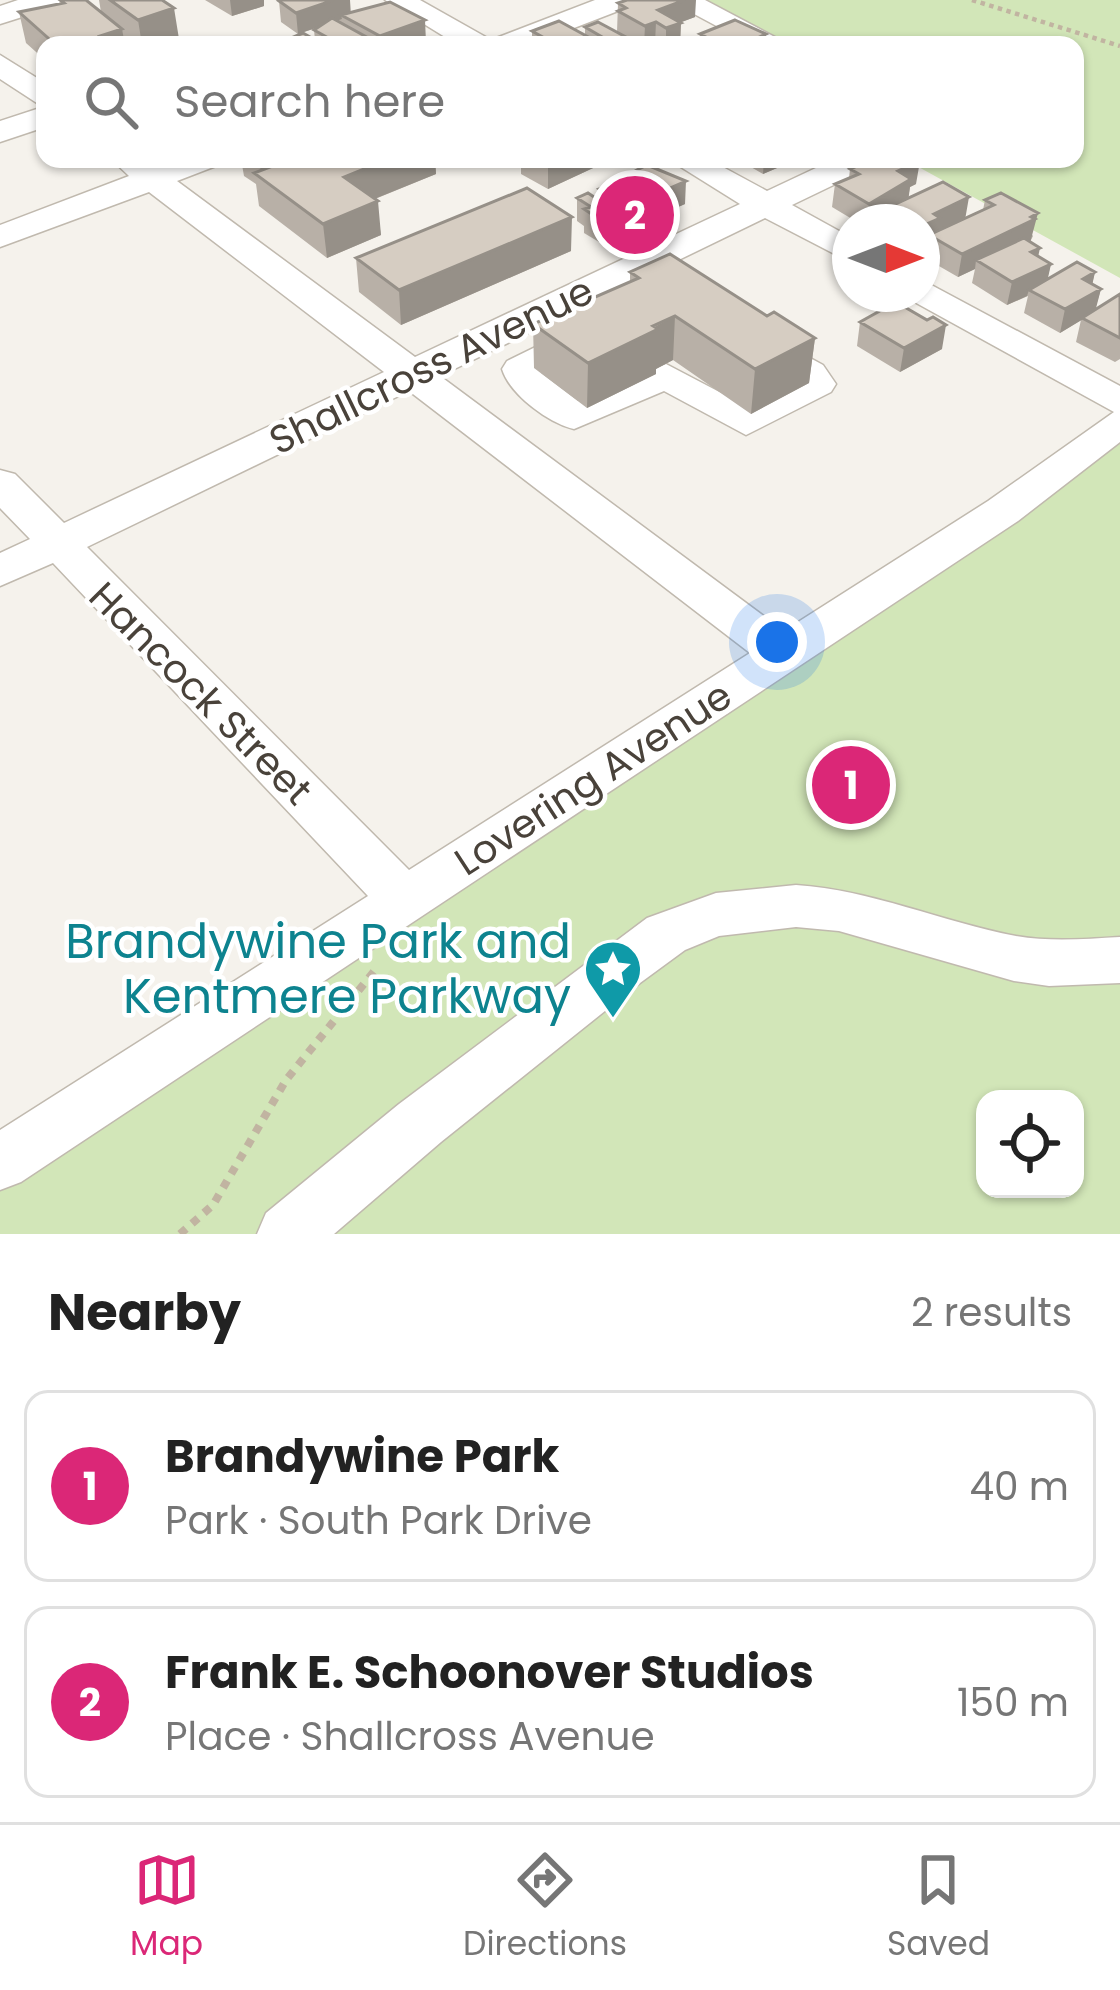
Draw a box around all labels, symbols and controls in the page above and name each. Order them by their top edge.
search box [36,36,1084,168]
icon: search [78,69,144,135]
text: Search here [174,70,445,133]
pin: 2 [596,170,674,260]
north arrow [832,204,940,312]
street label: Shallcross Avenue [260,263,602,468]
street label: Hancock Street [77,569,325,817]
your location [747,612,807,672]
street label: Lovering Avenue [444,668,743,889]
pin: 1 [812,740,890,830]
place label: Brandywine Park and Kentmere Parkway [65,908,571,1030]
place icon: Brandywine Park and Kentmere Parkway [582,938,644,1020]
map controls [976,1090,1084,1198]
button: locate [976,1090,1084,1198]
text: Nearby [48,1276,241,1348]
text: 2 results [911,1285,1072,1340]
text: Brandywine Park [165,1425,559,1488]
text: 1 [83,1459,97,1514]
text: 40 m [969,1459,1069,1514]
text: Park · South Park Drive [165,1493,592,1548]
text: Frank E. Schoonover Studios [165,1641,814,1704]
text: 2 [79,1675,101,1730]
text: 150 m [957,1675,1069,1730]
text: Place · Shallcross Avenue [165,1709,655,1764]
tab: Map [130,1847,203,1969]
tab: Directions [463,1847,627,1969]
tab: Saved [887,1847,990,1969]

